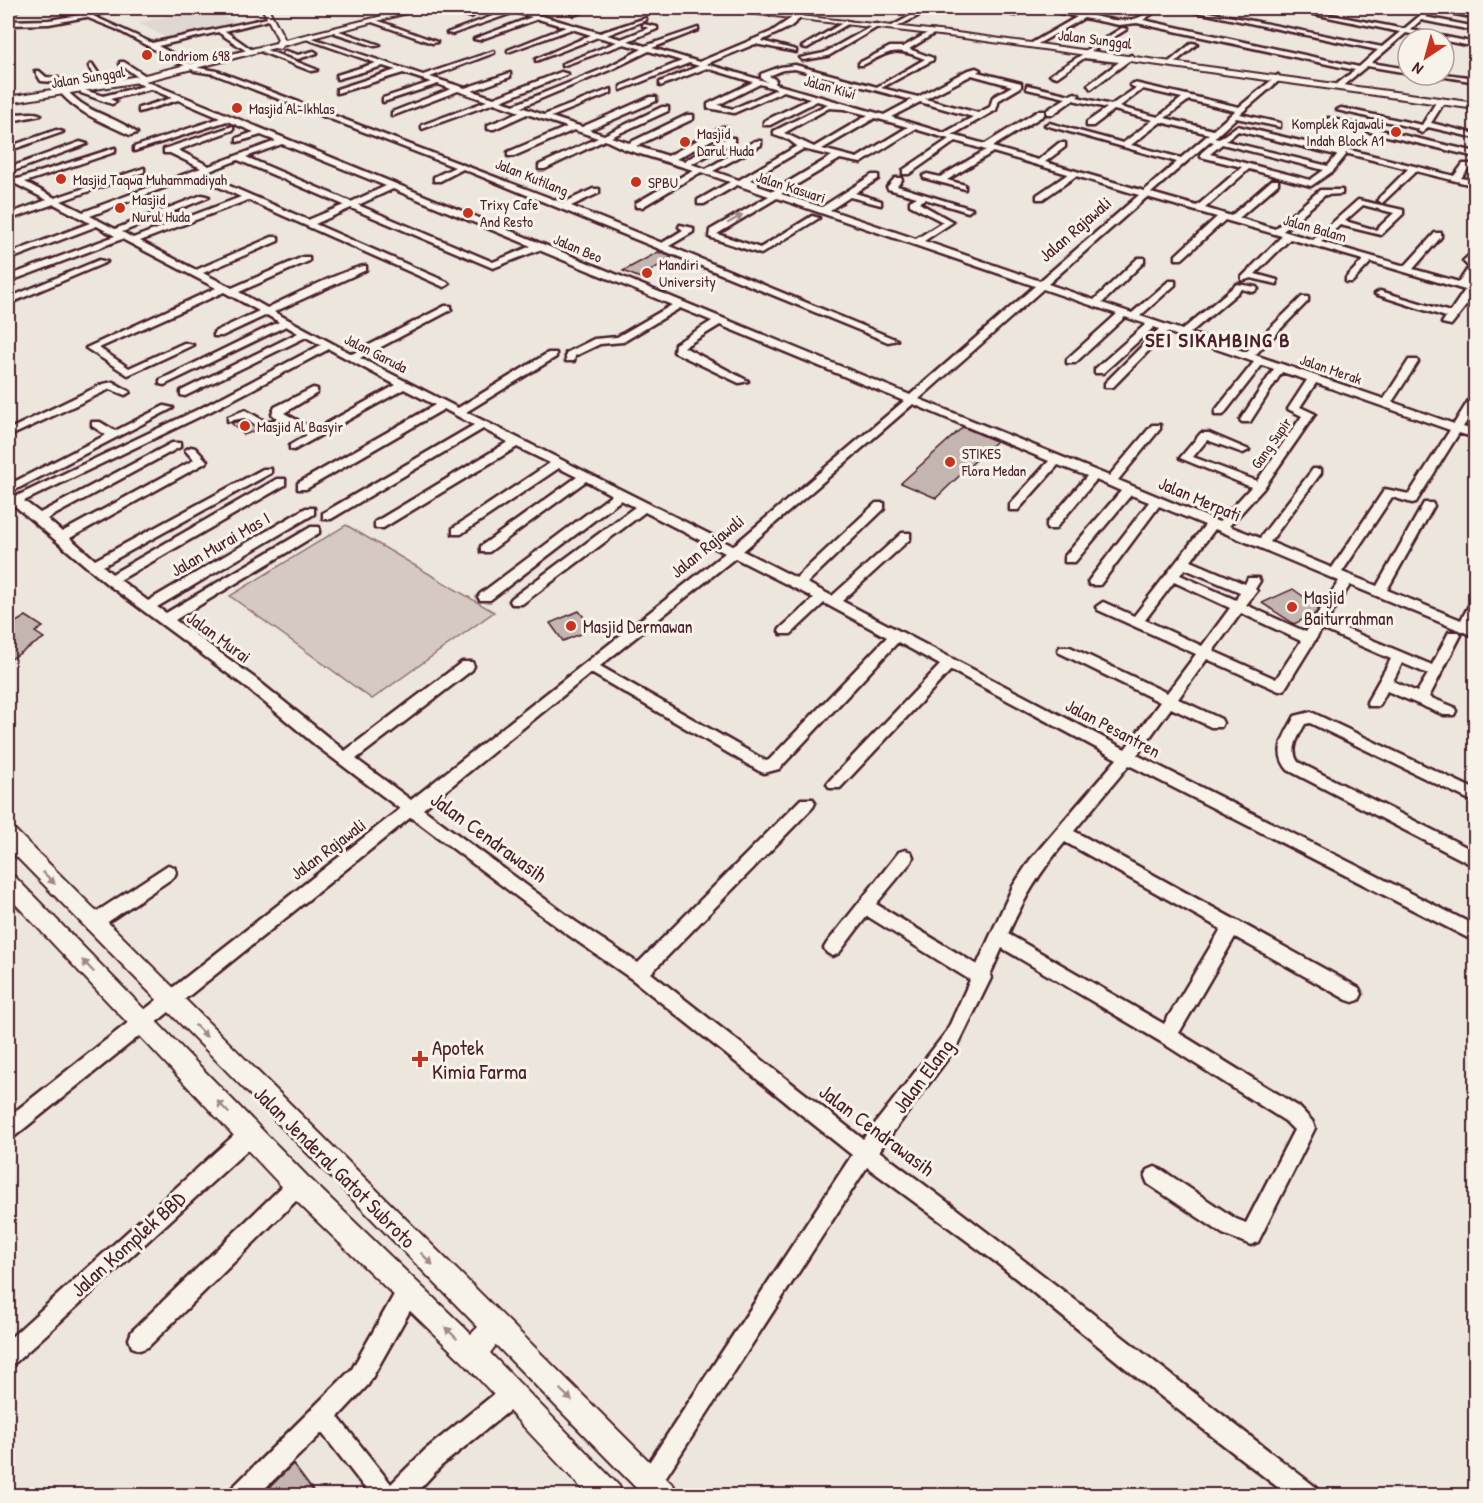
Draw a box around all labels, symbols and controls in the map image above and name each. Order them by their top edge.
street label: Jalan Sunggal [1057,24,1133,54]
north arrow [1396,27,1456,87]
place label: Londriom 698 [159,45,230,66]
marker: Londriom 698 [140,48,154,62]
text: N [1407,57,1427,81]
street label: Jalan Sunggal [50,61,126,93]
street label: Jalan Kiwi [802,70,858,104]
place label: Masjid Al-Ikhlas [249,98,335,119]
marker: Masjid Al-Ikhlas [230,101,244,115]
place label: Komplek Rajawali Indah Block A1 [1292,113,1384,151]
place label: Masjid Darul Huda [697,123,754,161]
marker: Komplek Rajawali Indah Block A1 [1389,125,1403,139]
marker: Masjid Darul Huda [678,135,692,149]
street label: Jalan Kutilang [492,153,572,201]
street label: Jalan Kasuari [753,166,829,208]
place label: Masjid Taqwa Muhammadiyah [73,169,227,190]
marker: Masjid Taqwa Muhammadiyah [54,172,68,186]
place label: SPBU [648,172,678,193]
marker: SPBU [629,175,643,189]
place label: Masjid Nurul Huda [132,189,190,227]
street label: Jalan Rajawali [1033,191,1117,267]
place label: Trixy Cafe And Resto [480,194,538,232]
marker: Masjid Nurul Huda [113,201,127,215]
marker: Trixy Cafe And Resto [461,206,475,220]
street label: Jalan Balam [1281,209,1349,247]
one-way arrow [727,214,744,224]
street label: Jalan Beo [550,228,606,268]
place label: Mandiri University [659,254,716,292]
marker: Mandiri University [640,266,654,280]
district label: SEI SIKAMBING B [1145,326,1291,353]
street label: Jalan Garuda [341,328,411,378]
street label: Jalan Merak [1297,349,1365,389]
street label: Gang Supir [1246,413,1296,473]
place label: Masjid Al Basyir [257,416,343,437]
marker: Masjid Al Basyir [238,419,252,433]
place label: STIKES Flora Medan [961,443,1026,481]
marker: STIKES Flora Medan [943,455,957,469]
street label: Jalan Merpati [1155,470,1245,528]
street label: Jalan Murai Mas I [166,505,274,583]
street label: Jalan Rajawali [665,508,749,584]
place label: Masjid Baiturrahman [1304,585,1394,631]
marker: Masjid Baiturrahman [1285,600,1299,614]
street label: Jalan Murai [182,605,256,669]
place label: Masjid Dermawan [583,614,693,639]
marker: Masjid Dermawan [564,619,578,633]
street label: Jalan Pesantren [1061,693,1165,763]
street label: Jalan Cendrawasih [425,785,553,889]
street label: Jalan Rajawali [285,812,371,886]
one-way arrow [41,871,55,885]
one-way arrow [81,959,95,974]
one-way arrow [193,1024,207,1038]
place label: Apotek Kimia Farma [432,1033,526,1086]
street label: Jalan Elang [886,1033,960,1119]
marker: Apotek Kimia Farma [413,1052,427,1066]
street label: Jalan Cendrawasih [813,1077,941,1183]
street label: Jalan Jenderal Gatot Subroto [248,1080,422,1254]
one-way arrow [216,1100,230,1115]
street label: Jalan Komplek BBD [64,1184,192,1303]
one-way arrow [419,1252,433,1266]
one-way arrow [443,1326,458,1340]
one-way arrow [559,1388,573,1402]

